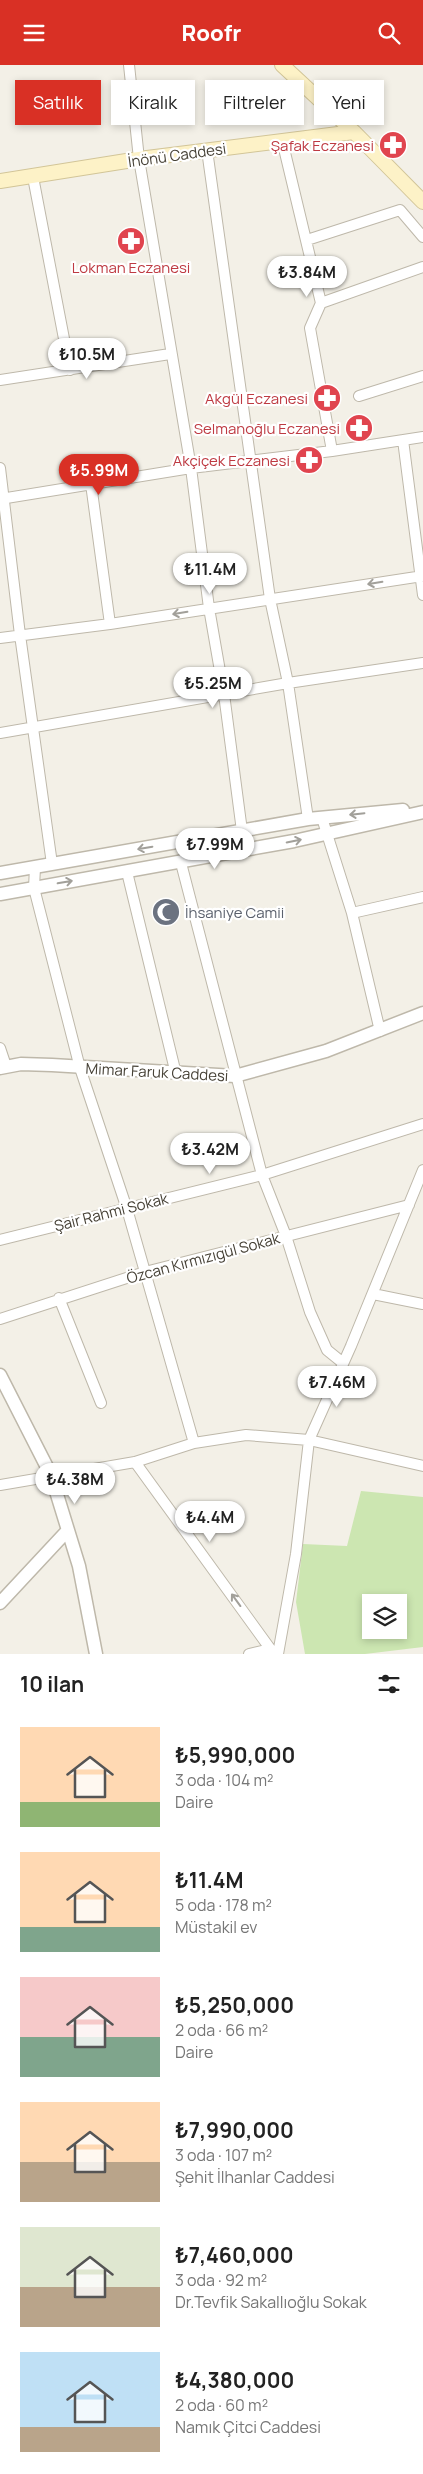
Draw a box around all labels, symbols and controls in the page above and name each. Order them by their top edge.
text: Roofr [182,18,241,48]
icon: menu [20,19,48,47]
icon: search [375,19,403,47]
chip: Satılık [15,80,101,125]
chip: Kiralık [111,80,195,125]
chip: Filtreler [205,80,304,125]
chip: Yeni [314,80,384,125]
pharmacy icon: Şafak Eczanesi [378,130,408,160]
place label: Şafak Eczanesi [271,135,374,156]
street label: İnönü Caddesi [126,138,228,172]
pharmacy icon: Lokman Eczanesi [116,226,146,256]
pin: ₺3.84M [266,255,348,298]
place label: Lokman Eczanesi [72,257,190,278]
text: ₺3.84M [278,261,336,283]
pin: ₺10.5M [46,337,128,380]
text: ₺10.5M [59,343,115,365]
pharmacy icon: Akgül Eczanesi [312,383,342,413]
place label: Akgül Eczanesi [205,388,308,409]
pharmacy icon: Selmanoğlu Eczanesi [344,413,374,443]
place label: Selmanoğlu Eczanesi [194,418,340,439]
pharmacy icon: Akçiçek Eczanesi [294,445,324,475]
place label: Akçiçek Eczanesi [173,450,290,471]
pin: ₺5.99M [58,453,140,496]
text: ₺5.99M [70,459,128,481]
pin: ₺11.4M [169,553,251,595]
text: ₺11.4M [184,558,236,580]
one-way arrow [367,578,383,588]
one-way arrow [172,608,188,618]
pin: ₺5.25M [172,667,254,709]
text: ₺5.25M [184,672,242,694]
one-way arrow [349,809,365,819]
pin: ₺7.99M [174,827,256,870]
text: ₺7.99M [186,833,244,855]
one-way arrow [286,836,302,845]
one-way arrow [137,843,153,853]
one-way arrow [57,877,73,887]
mosque icon: İhsaniye Camii [151,897,181,927]
place label: İhsaniye Camii [185,902,284,923]
street label: Mimar Faruk Caddesi [85,1058,229,1086]
pin: ₺3.42M [169,1133,251,1175]
text: ₺3.42M [181,1138,239,1160]
street label: Şair Rahmi Sokak [52,1188,171,1236]
street label: Özcan Kırmızıgül Sokak [124,1227,282,1289]
pin: ₺7.46M [296,1365,378,1408]
text: ₺7.46M [308,1371,366,1393]
pin: ₺4.38M [34,1463,116,1505]
text: ₺4.38M [46,1468,104,1490]
pin: ₺4.4M [175,1501,245,1543]
text: ₺4.4M [186,1506,234,1528]
one-way arrow [231,1594,241,1608]
map controls [362,1594,407,1639]
button: layers [362,1594,407,1639]
text: 10 ilan [20,1670,84,1698]
icon: filters [375,1670,403,1698]
text: ₺5,990,000 [175,1741,295,1769]
icon: home [60,1747,120,1807]
text: 3 oda · 104 m² [175,1769,274,1791]
text: Daire [175,1791,213,1813]
text: ₺11.4M [175,1866,244,1894]
icon: home [60,1872,120,1932]
text: 5 oda · 178 m² [175,1894,272,1916]
text: Müstakil ev [175,1916,257,1938]
text: ₺5,250,000 [175,1991,294,2019]
icon: home [60,1997,120,2057]
text: 2 oda · 66 m² [175,2019,268,2041]
text: Daire [175,2041,213,2063]
text: ₺7,990,000 [175,2116,294,2144]
icon: home [60,2122,120,2182]
text: 3 oda · 107 m² [175,2144,272,2166]
text: Şehit İlhanlar Caddesi [175,2166,335,2188]
text: ₺7,460,000 [175,2241,294,2269]
icon: home [60,2247,120,2307]
text: 3 oda · 92 m² [175,2269,267,2291]
text: Dr.Tevfik Sakallıoğlu Sokak [175,2291,367,2313]
text: ₺4,380,000 [175,2366,294,2394]
icon: home [60,2372,120,2432]
text: 2 oda · 60 m² [175,2394,268,2416]
text: Namık Çitci Caddesi [175,2416,321,2438]

